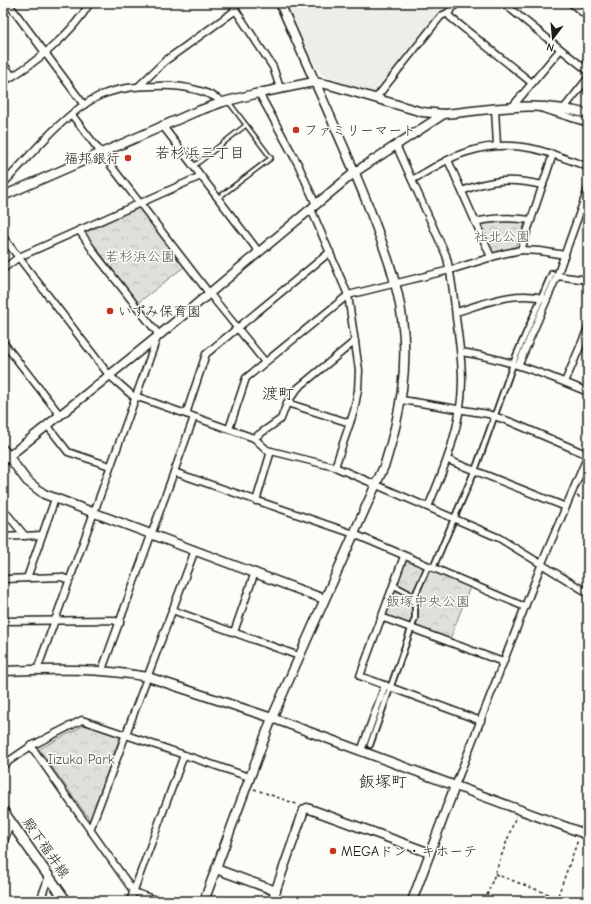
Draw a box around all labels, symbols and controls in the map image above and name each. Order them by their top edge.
north arrow [533,18,573,58]
text: N [545,40,556,54]
place label: ファミリーマート [304,122,416,139]
marker: ファミリーマート [291,125,301,135]
district label: 若杉浜三丁目 [155,144,245,162]
place label: 福邦銀行 [64,150,120,167]
marker: 福邦銀行 [123,153,133,163]
park label: 社北公園 [474,228,530,245]
park label: 若杉浜公園 [105,248,175,265]
place label: いずみ保育園 [118,303,201,320]
marker: いずみ保育園 [105,306,115,316]
district label: 渡町 [262,385,294,403]
park label: 飯塚中央公園 [386,593,470,610]
park label: Iizuka Park [47,751,115,768]
district label: 飯塚町 [359,773,407,791]
street label: 殿下福井線 [19,814,73,882]
place label: MEGAドン・キホーテ [341,843,477,860]
marker: MEGAドン・キホーテ [328,846,338,856]

